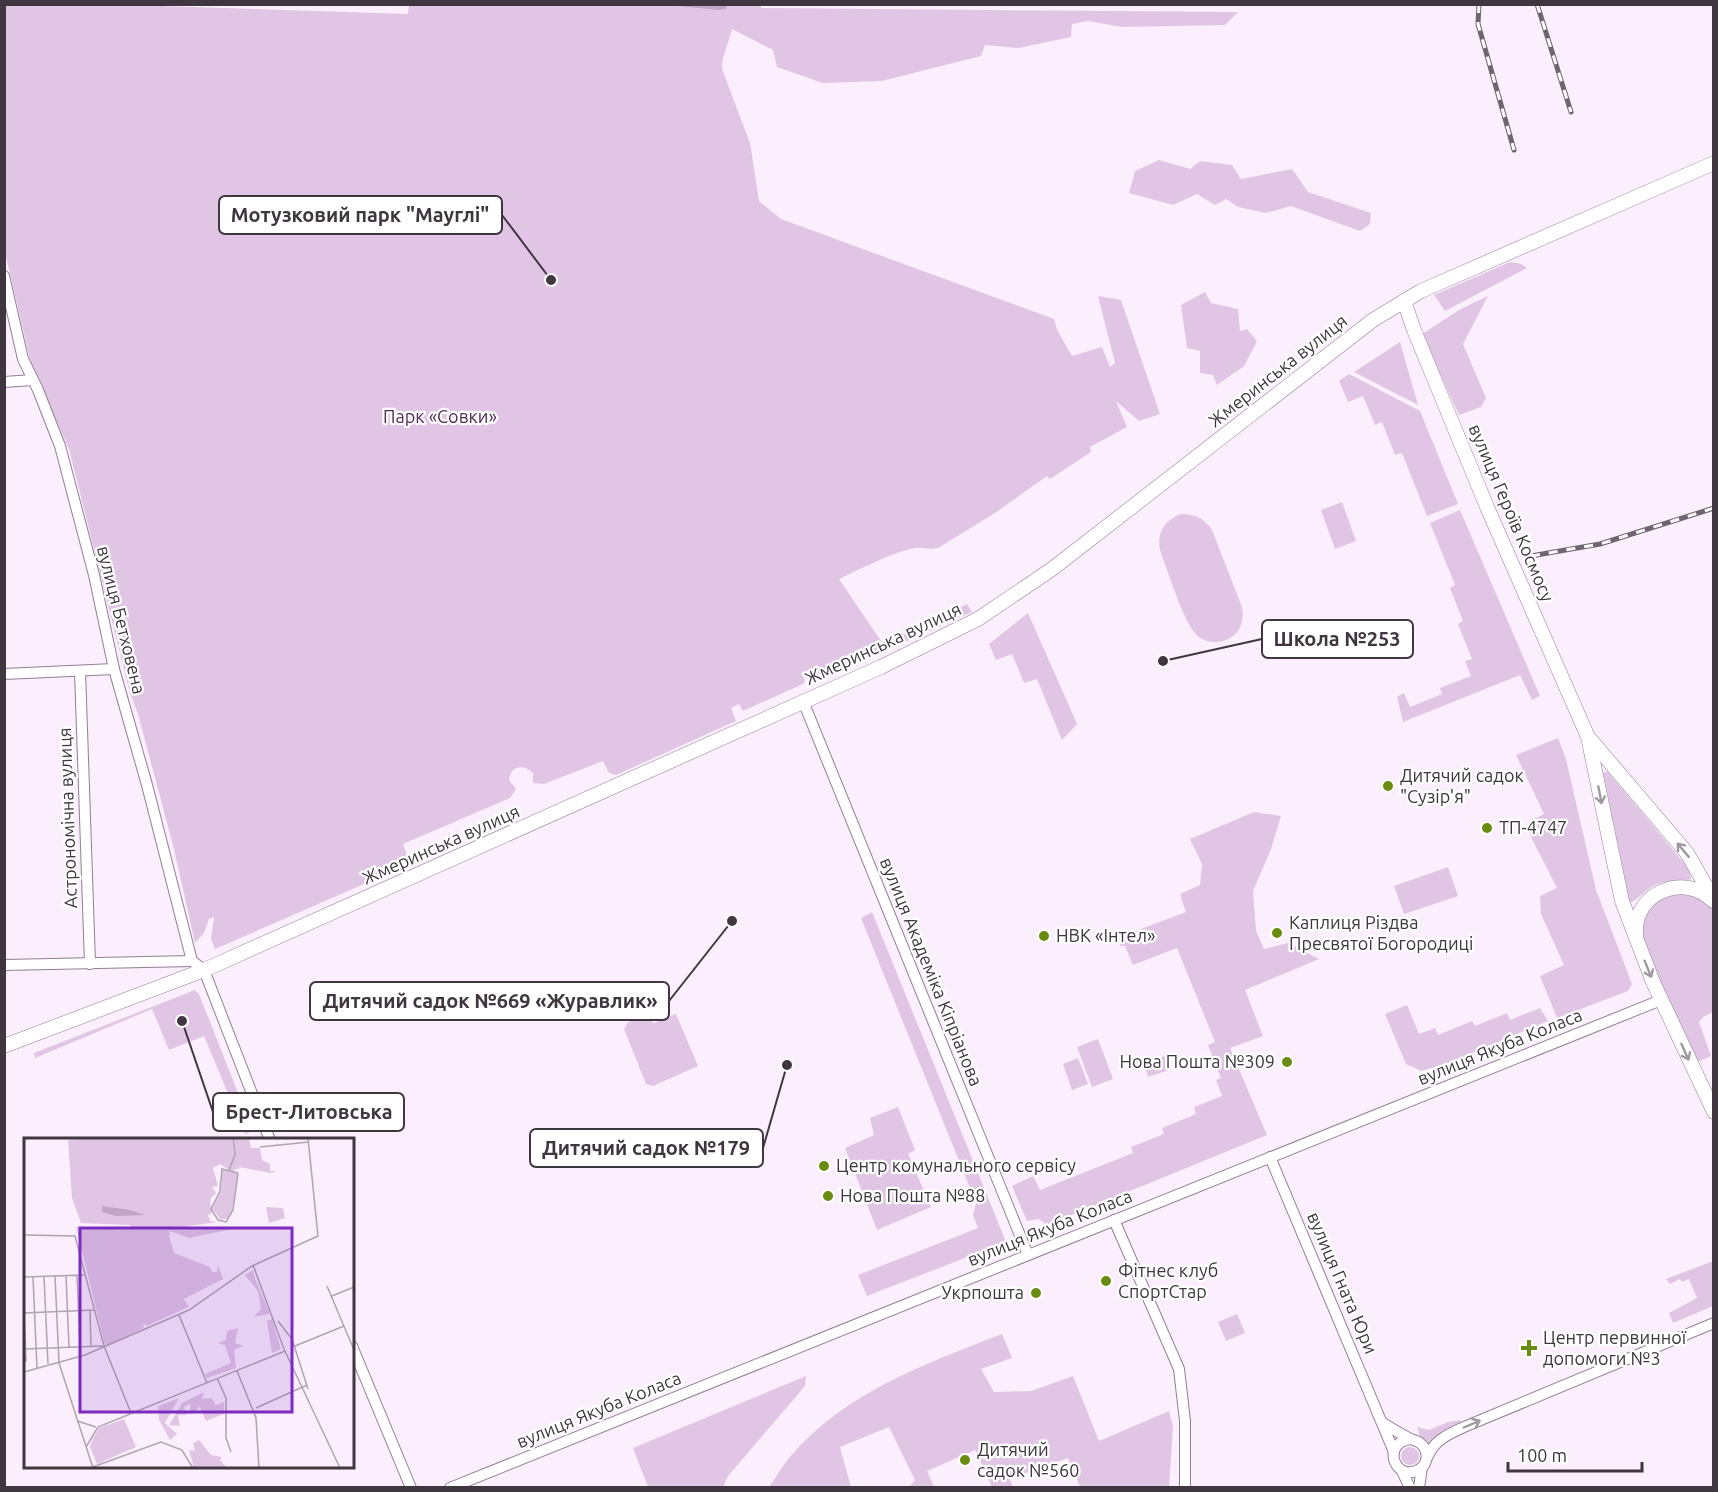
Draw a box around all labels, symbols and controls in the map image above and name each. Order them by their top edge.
callout: Мотузковий парк "Мауглі" [219,196,502,234]
text: Мотузковий парк "Мауглі" [231,203,489,226]
street label: Жмеринська вулиця [1204,310,1351,430]
park label: Парк «Совки» [383,406,497,426]
street label: вулиця Героїв Космосу [1465,421,1559,605]
street label: вулиця Бетховена [94,544,150,696]
street label: Жмеринська вулиця [801,598,964,688]
callout: Школа №253 [1262,620,1413,658]
text: Школа №253 [1273,627,1401,650]
street label: Астрономічна вулиця [54,727,80,909]
place label: Дитячий садок "Сузір'я" [1400,765,1524,806]
marker: Дитячий садок "Сузір'я" [1381,779,1395,793]
one-way arrow [1595,784,1606,804]
street label: Жмеринська вулиця [359,800,522,888]
place label: ТП-4747 [1499,817,1567,837]
marker: ТП-4747 [1480,821,1494,835]
one-way arrow [1677,842,1690,858]
street label: вулиця Академіка Кіпріанова [877,854,987,1089]
place label: Каплиця Різдва Пресвятої Богородиці [1289,912,1473,953]
place label: НВК «Інтел» [1056,925,1156,945]
marker: Каплиця Різдва Пресвятої Богородиці [1270,926,1284,940]
marker: НВК «Інтел» [1037,929,1051,943]
one-way arrow [1644,960,1655,978]
callout: Дитячий садок №669 «Журавлик» [310,982,669,1020]
text: Дитячий садок №669 «Журавлик» [322,989,658,1012]
street label: вулиця Якуба Коласа [1414,1004,1585,1088]
one-way arrow [1679,1042,1691,1060]
place label: Нова Пошта №309 [1119,1051,1275,1071]
marker: Нова Пошта №309 [1280,1055,1294,1069]
callout: Брест-Литовська [213,1093,404,1131]
text: Брест-Литовська [225,1100,393,1123]
callout: Дитячий садок №179 [530,1129,763,1167]
text: Дитячий садок №179 [542,1136,750,1159]
inset map [24,1138,354,1468]
place label: Центр комунального сервісу [836,1155,1076,1175]
marker: Центр комунального сервісу [817,1159,831,1173]
place label: Нова Пошта №88 [840,1185,985,1205]
street label: вулиця Якуба Коласа [964,1185,1135,1269]
marker: Нова Пошта №88 [821,1189,835,1203]
street label: вулиця Гната Юри [1304,1209,1382,1356]
place label: Фітнес клуб СпортСтар [1118,1260,1218,1301]
marker: Фітнес клуб СпортСтар [1099,1274,1113,1288]
place label: Укрпошта [942,1282,1024,1302]
marker: Укрпошта [1029,1286,1043,1300]
place label: Центр первинної допомоги №3 [1543,1327,1687,1368]
marker: Центр первинної допомоги №3 [1520,1339,1538,1357]
street label: вулиця Якуба Коласа [513,1367,684,1451]
one-way arrow [1462,1418,1480,1429]
scale bar [1508,1435,1642,1473]
place label: Дитячий садок №560 [977,1439,1079,1480]
text: 100 m [1517,1445,1567,1465]
marker: Дитячий садок №560 [958,1453,972,1467]

